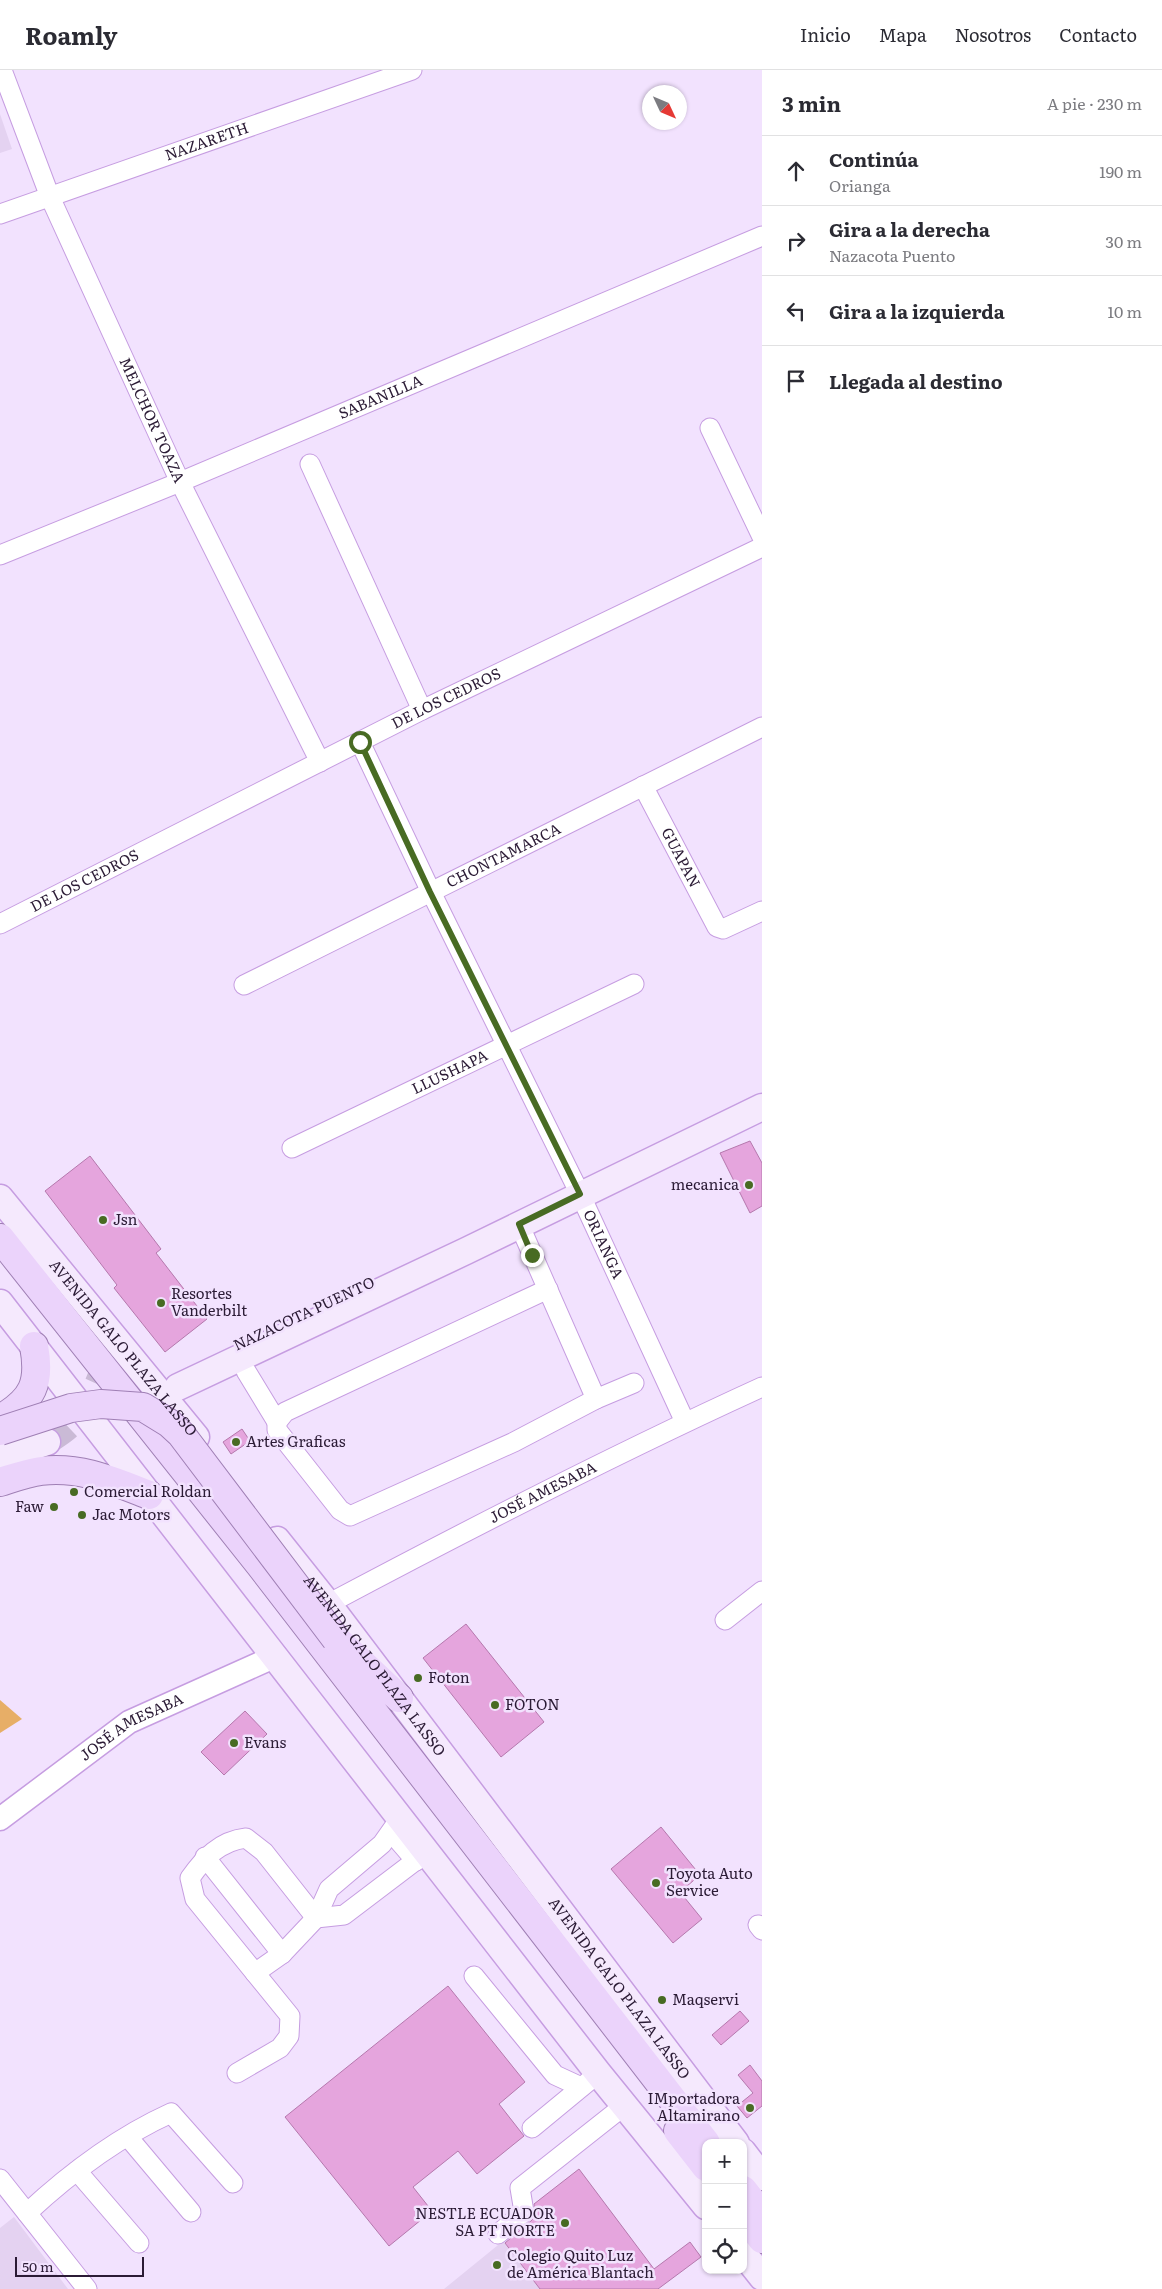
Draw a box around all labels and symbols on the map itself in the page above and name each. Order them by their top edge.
north arrow [642,85,687,130]
street label: NAZARETH [161,115,251,166]
street label: MELCHOR TOAZA [114,353,192,486]
street label: SABANILLA [334,368,426,424]
street label: DE LOS CEDROS [387,661,504,734]
route start [349,731,372,754]
street label: CHONTAMARCA [442,816,564,893]
street label: GUAPAN [657,823,707,891]
street label: DE LOS CEDROS [26,842,142,917]
street label: LLUSHAPA [407,1043,491,1099]
place label: mecanica [671,1172,740,1195]
marker: mecanica [743,1179,755,1191]
street label: ORIANGA [579,1205,630,1282]
place label: Jsn [113,1207,138,1230]
marker: Jsn [97,1214,109,1226]
route end [521,1244,544,1267]
street label: AVENIDA GALO PLAZA LASSO [45,1254,204,1441]
street label: NAZACOTA PUENTO [229,1270,378,1356]
place label: Resortes Vanderbilt [171,1281,247,1321]
marker: Resortes Vanderbilt [155,1297,167,1309]
place label: Artes Graficas [246,1429,346,1452]
marker: Artes Graficas [230,1436,242,1448]
street label: JOSÉ AMESABA [485,1455,600,1528]
place label: Comercial Roldan [84,1479,212,1502]
marker: Comercial Roldan [68,1486,80,1498]
place label: Faw [15,1494,44,1517]
marker: Faw [48,1501,60,1513]
place label: Jac Motors [92,1502,170,1525]
marker: Jac Motors [76,1509,88,1521]
street label: AVENIDA GALO PLAZA LASSO [299,1569,452,1760]
place label: Foton [428,1665,470,1688]
marker: Foton [412,1672,424,1684]
street label: JOSÉ AMESABA [74,1686,186,1766]
place label: FOTON [505,1692,560,1715]
marker: FOTON [489,1699,501,1711]
place label: Evans [244,1730,287,1753]
marker: Evans [228,1737,240,1749]
place label: Toyota Auto Service [666,1861,753,1901]
marker: Toyota Auto Service [650,1877,662,1889]
street label: AVENIDA GALO PLAZA LASSO [544,1892,697,2083]
place label: Maqservi [672,1987,739,2010]
marker: Maqservi [656,1994,668,2006]
place label: IMportadora Altamirano [647,2086,741,2126]
marker: IMportadora Altamirano [744,2102,756,2114]
place label: NESTLE ECUADOR SA PT NORTE [415,2201,555,2241]
marker: NESTLE ECUADOR SA PT NORTE [559,2217,571,2229]
place label: Colegio Quito Luz de América Blantach [507,2243,654,2283]
scale bar [15,2254,144,2277]
marker: Colegio Quito Luz de América Blantach [491,2259,503,2271]

